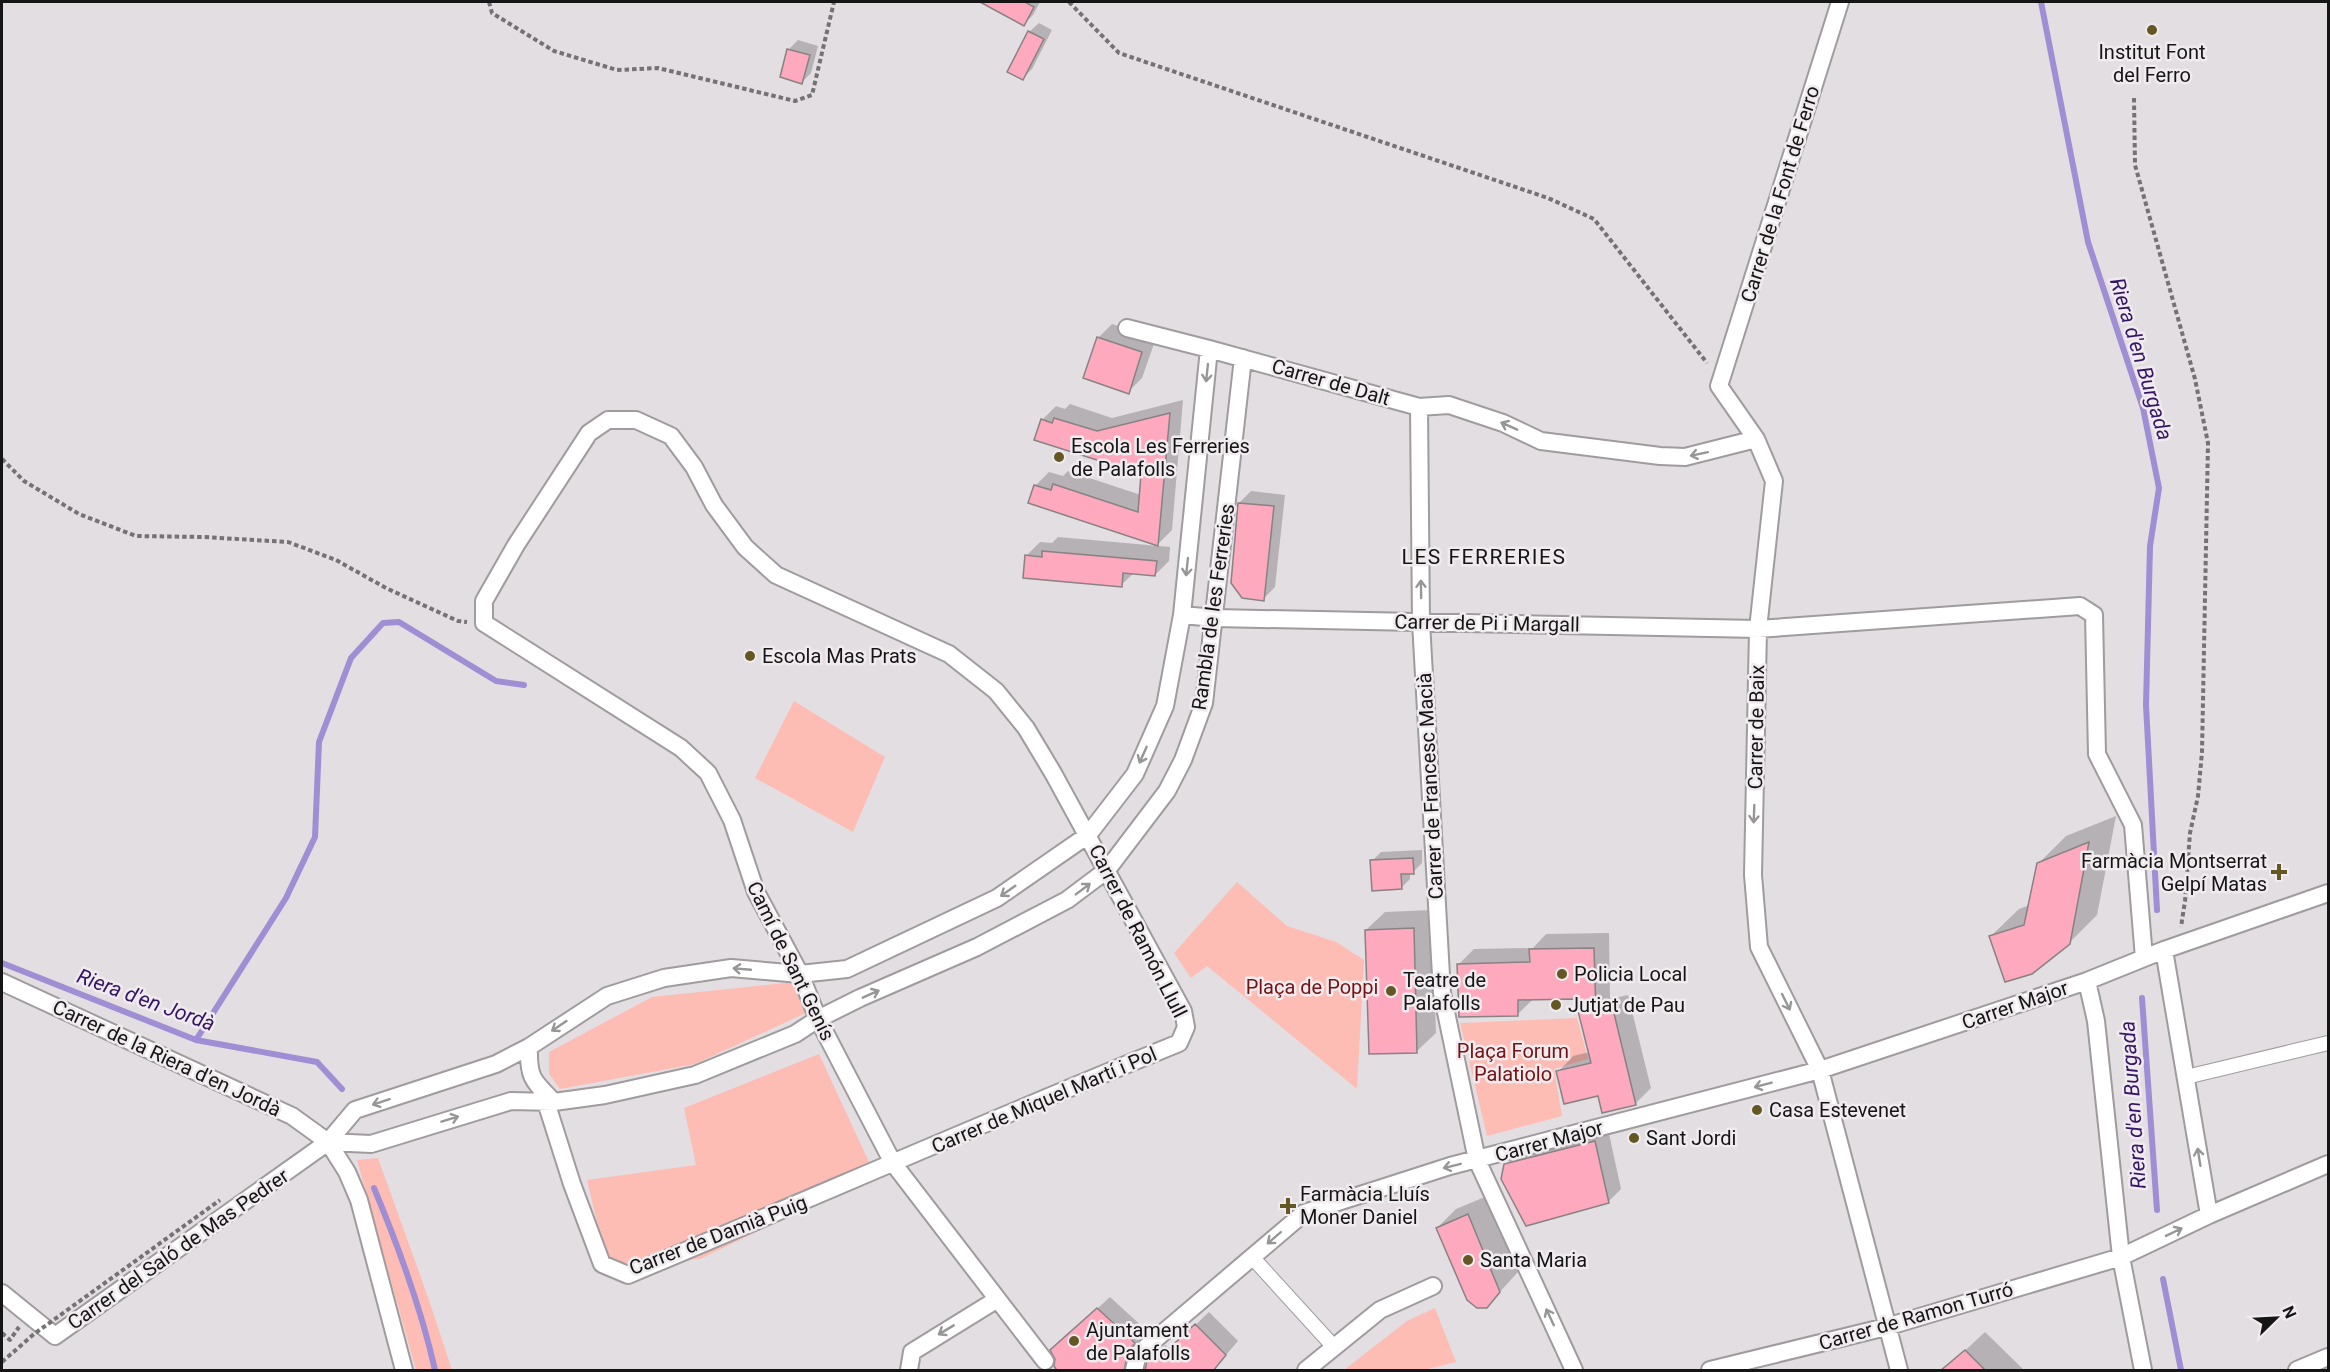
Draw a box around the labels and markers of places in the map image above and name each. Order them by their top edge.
marker: Institut Font del Ferro [2145,23,2159,37]
place label: Institut Font del Ferro [2098,40,2206,87]
place label: Escola Les Ferreries de Palafolls [1071,434,1250,481]
marker: Escola Les Ferreries de Palafolls [1052,450,1066,464]
place label: Escola Mas Prats [762,644,917,668]
marker: Escola Mas Prats [743,649,757,663]
place label: Farmàcia Montserrat Gelpí Matas [2081,849,2267,896]
marker: Farmàcia Montserrat Gelpí Matas [2272,865,2286,879]
place label: Policia Local [1574,962,1687,986]
marker: Policia Local [1555,967,1569,981]
place label: Teatre de Palafolls [1403,968,1486,1015]
marker: Teatre de Palafolls [1384,984,1398,998]
place label: Jutjat de Pau [1568,993,1685,1017]
marker: Jutjat de Pau [1549,998,1563,1012]
place label: Casa Estevenet [1769,1098,1906,1122]
marker: Casa Estevenet [1750,1103,1764,1117]
place label: Sant Jordi [1646,1126,1736,1150]
marker: Sant Jordi [1627,1131,1641,1145]
place label: Farmàcia Lluís Moner Daniel [1300,1182,1430,1229]
marker: Farmàcia Lluís Moner Daniel [1281,1199,1295,1213]
place label: Santa Maria [1480,1248,1587,1272]
marker: Santa Maria [1461,1253,1475,1267]
place label: Ajuntament de Palafolls [1086,1318,1190,1365]
marker: Ajuntament de Palafolls [1067,1334,1081,1348]

